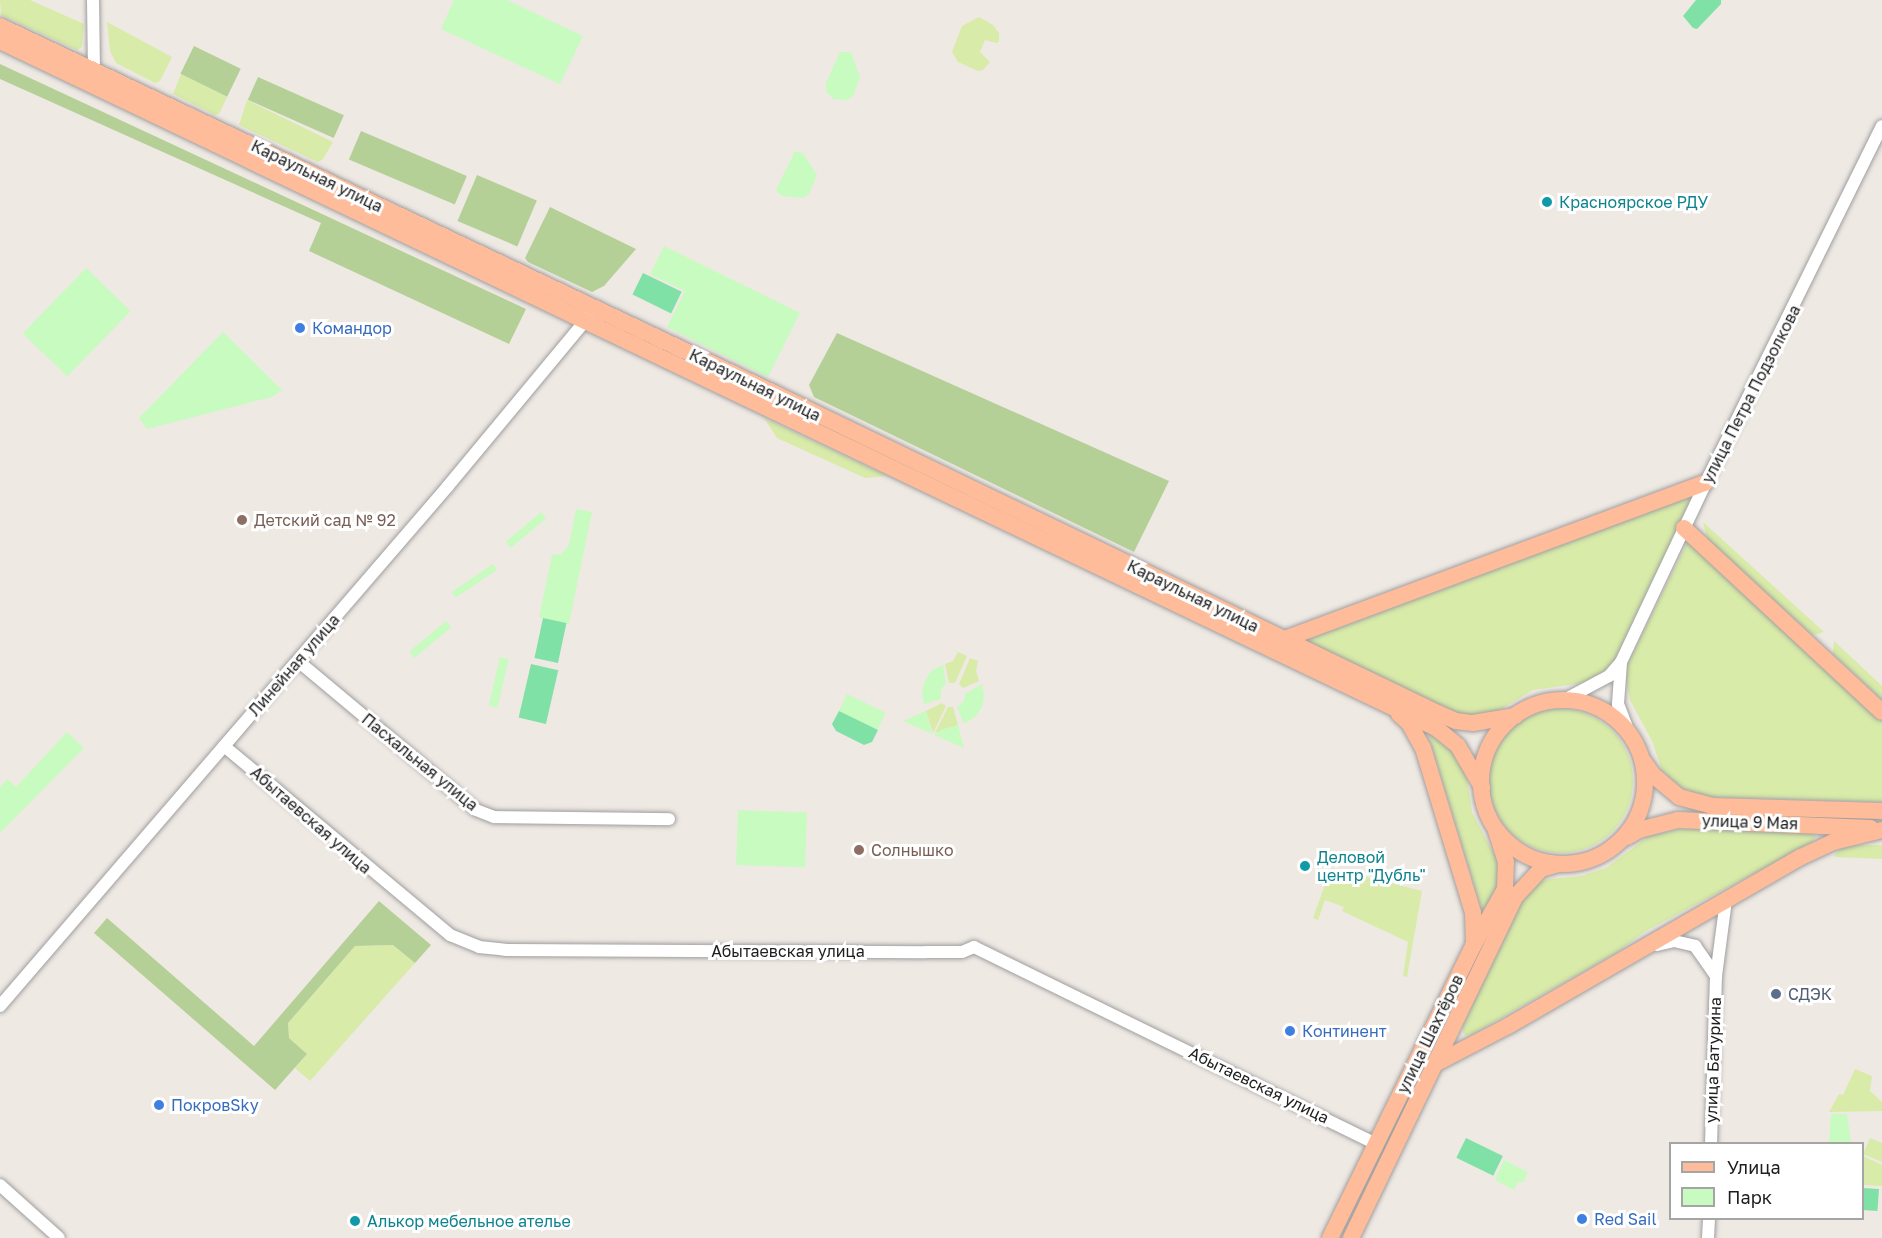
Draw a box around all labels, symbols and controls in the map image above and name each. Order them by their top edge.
street label: Караульная улица [248,136,386,216]
place label: Красноярское РДУ [1559,192,1708,212]
marker: Красноярское РДУ [1540,195,1554,209]
street label: улица Петра Подзолкова [1698,302,1804,486]
place label: Командор [312,318,392,338]
marker: Командор [293,321,307,335]
street label: Караульная улица [686,345,824,425]
place label: Детский сад № 92 [254,510,396,530]
marker: Детский сад № 92 [235,513,249,527]
street label: Караульная улица [1124,556,1262,636]
street label: Линейная улица [245,610,343,720]
street label: Пасхальная улица [358,709,482,815]
street label: Абытаевская улица [247,762,375,878]
street label: улица 9 Мая [1701,811,1799,833]
place label: Солнышко [871,840,954,860]
marker: Солнышко [852,843,866,857]
place label: Деловой центр "Дубль" [1317,847,1426,885]
marker: Деловой центр "Дубль" [1298,859,1312,873]
street label: Абытаевская улица [711,941,865,961]
street label: улица Шахтёров [1393,972,1467,1096]
place label: СДЭК [1788,984,1832,1004]
marker: СДЭК [1769,987,1783,1001]
street label: улица Батурина [1701,997,1725,1123]
place label: Континент [1302,1021,1386,1041]
marker: Континент [1283,1024,1297,1038]
street label: Абытаевская улица [1186,1043,1332,1127]
place label: ПокровSky [171,1095,259,1115]
marker: ПокровSky [152,1098,166,1112]
legend [1669,1142,1864,1220]
text: Улица [1727,1156,1781,1178]
text: Парк [1727,1186,1772,1208]
place label: Red Sail [1594,1209,1657,1229]
place label: Алькор мебельное ателье [367,1211,571,1231]
marker: Red Sail [1575,1212,1589,1226]
marker: Алькор мебельное ателье [348,1214,362,1228]

